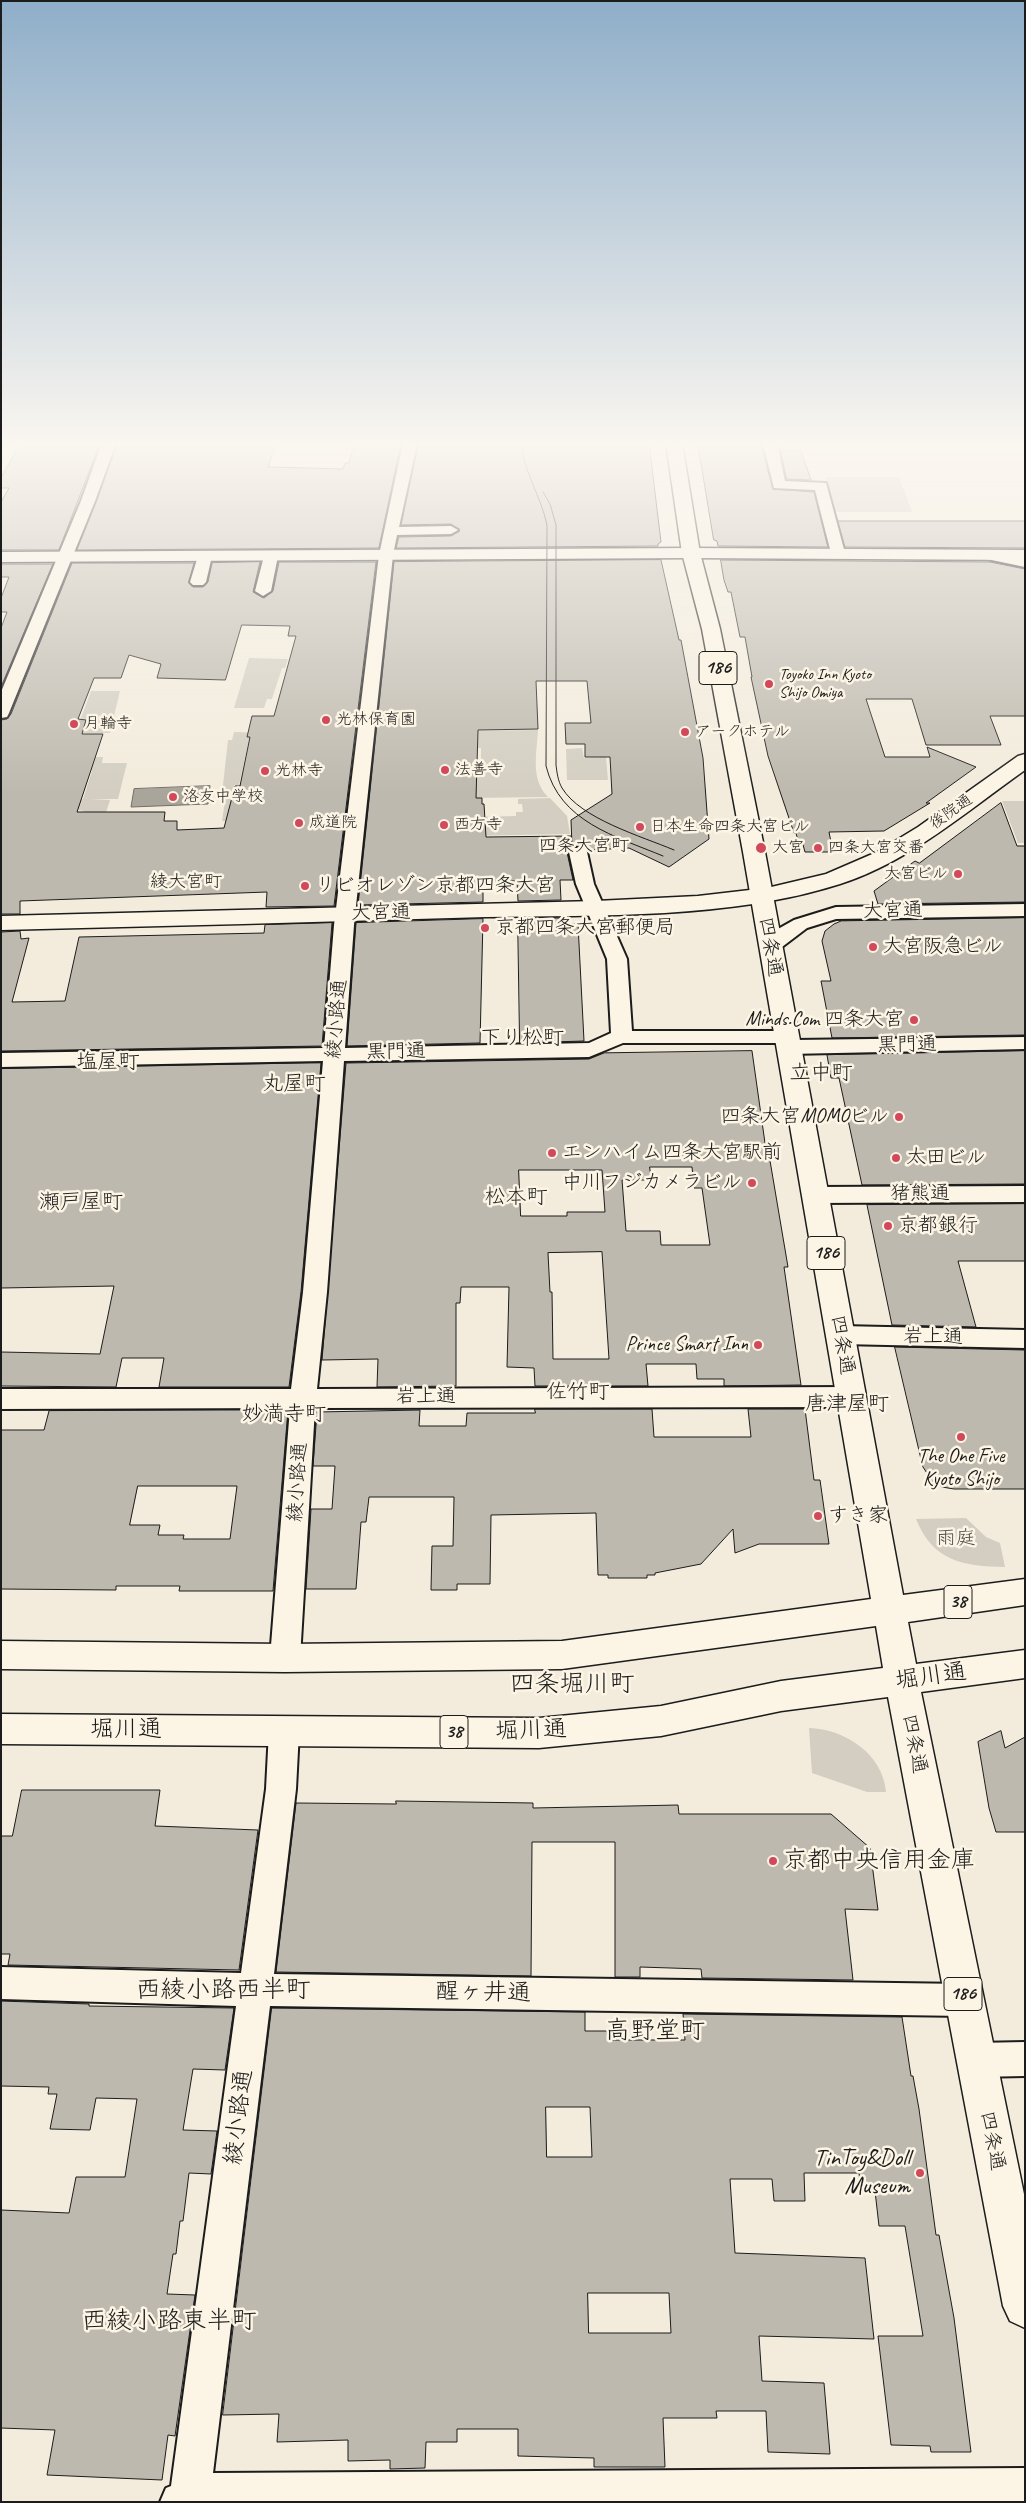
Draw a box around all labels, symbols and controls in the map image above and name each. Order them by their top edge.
road number: 186 [699,651,737,684]
place label: Toyoko Inn Kyoto Shijo Omiya [779,665,871,703]
marker: Toyoko Inn Kyoto Shijo Omiya [763,678,775,690]
place label: 光林保育園 [336,710,416,730]
place label: 月輪寺 [84,714,132,734]
marker: 光林保育園 [320,714,332,726]
marker: 月輪寺 [68,718,80,730]
place label: アークホテル [695,722,790,742]
marker: アークホテル [679,726,691,738]
place label: 法善寺 [455,760,503,780]
place label: 光林寺 [275,761,323,781]
marker: 法善寺 [439,764,451,776]
marker: 光林寺 [259,765,271,777]
place label: 洛友中学校 [183,787,263,807]
street label: 後院通 [926,790,976,834]
marker: 洛友中学校 [167,791,179,803]
place label: 成道院 [309,813,357,833]
place label: 西方寺 [454,815,502,835]
marker: 成道院 [293,817,305,829]
place label: 日本生命四条大宮ビル [650,817,810,837]
marker: 西方寺 [438,819,450,831]
marker: 日本生命四条大宮ビル [634,821,646,833]
district label: 四条大宮町 [539,835,629,857]
place label: 大宮 [772,838,804,858]
place label: 四条大宮交番 [828,838,924,858]
marker: 大宮 [754,841,768,855]
marker: 四条大宮交番 [812,842,824,854]
place label: 大宮ビル [884,864,948,884]
marker: 大宮ビル [952,868,964,880]
district label: 綾大宮町 [150,871,222,893]
place label: リビオレゾン京都四条大宮 [315,874,555,898]
marker: リビオレゾン京都四条大宮 [299,880,311,892]
street label: 大宮通 [863,898,923,924]
street label: 大宮通 [351,900,411,926]
street label: 四条通 [753,915,787,979]
place label: 京都四条大宮郵便局 [495,916,675,940]
marker: 京都四条大宮郵便局 [479,922,491,934]
place label: 大宮阪急ビル [883,935,1003,959]
marker: 大宮阪急ビル [867,941,879,953]
street label: 綾小路通 [322,978,352,1060]
place label: Minds.Com 四条大宮 [745,1008,904,1032]
marker: Minds.Com 四条大宮 [908,1014,920,1026]
district label: 下り松町 [480,1025,564,1051]
street label: 黒門通 [877,1032,937,1058]
street label: 黒門通 [366,1039,426,1065]
district label: 塩屋町 [77,1049,139,1075]
district label: 立中町 [790,1060,852,1086]
district label: 丸屋町 [263,1071,325,1097]
place label: 四条大宮MOMOビル [721,1105,889,1129]
marker: 四条大宮MOMOビル [893,1111,905,1123]
place label: エンハイム四条大宮駅前 [562,1141,782,1165]
place label: 太田ビル [906,1146,986,1170]
marker: エンハイム四条大宮駅前 [546,1147,558,1159]
marker: 太田ビル [890,1152,902,1164]
place label: 中川フジカメラビル [562,1171,742,1195]
marker: 中川フジカメラビル [746,1177,758,1189]
street label: 猪熊通 [890,1182,950,1206]
district label: 松本町 [485,1184,547,1210]
district label: 瀬戸屋町 [39,1189,123,1215]
place label: 京都銀行 [898,1214,978,1238]
marker: 京都銀行 [882,1220,894,1232]
road number: 186 [807,1236,845,1270]
street label: 四条通 [825,1313,859,1377]
street label: 岩上通 [903,1324,963,1350]
place label: Prince Smart Inn [626,1333,748,1357]
marker: Prince Smart Inn [752,1339,764,1351]
district label: 佐竹町 [547,1379,609,1405]
street label: 岩上通 [396,1385,456,1409]
district label: 唐津屋町 [805,1391,889,1417]
district label: 妙満寺町 [242,1401,326,1427]
marker: The One Five Kyoto Shijo [955,1431,967,1443]
street label: 綾小路通 [283,1441,313,1523]
place label: The One Five Kyoto Shijo [918,1445,1004,1492]
place label: すき家 [828,1504,888,1528]
marker: すき家 [812,1510,824,1522]
park label: 雨庭 [936,1527,976,1551]
road number: 38 [944,1585,972,1618]
street label: 堀川通 [893,1658,969,1696]
district label: 四条堀川町 [510,1669,634,1699]
street label: 四条通 [896,1712,932,1776]
road number: 38 [440,1715,468,1748]
street label: 堀川通 [495,1715,567,1747]
street label: 堀川通 [90,1716,162,1744]
place label: 京都中央信用金庫 [783,1847,975,1875]
marker: 京都中央信用金庫 [767,1855,779,1867]
district label: 西綾小路西半町 [136,1975,310,2005]
street label: 醒ヶ井通 [435,1978,531,2008]
road number: 186 [944,1978,982,2010]
district label: 高野堂町 [605,2016,705,2046]
street label: 綾小路通 [219,2068,259,2166]
street label: 四条通 [974,2109,1010,2173]
place label: TinToy&Doll Museum [814,2145,910,2201]
marker: TinToy&Doll Museum [914,2167,926,2179]
district label: 西綾小路東半町 [82,2306,256,2336]

